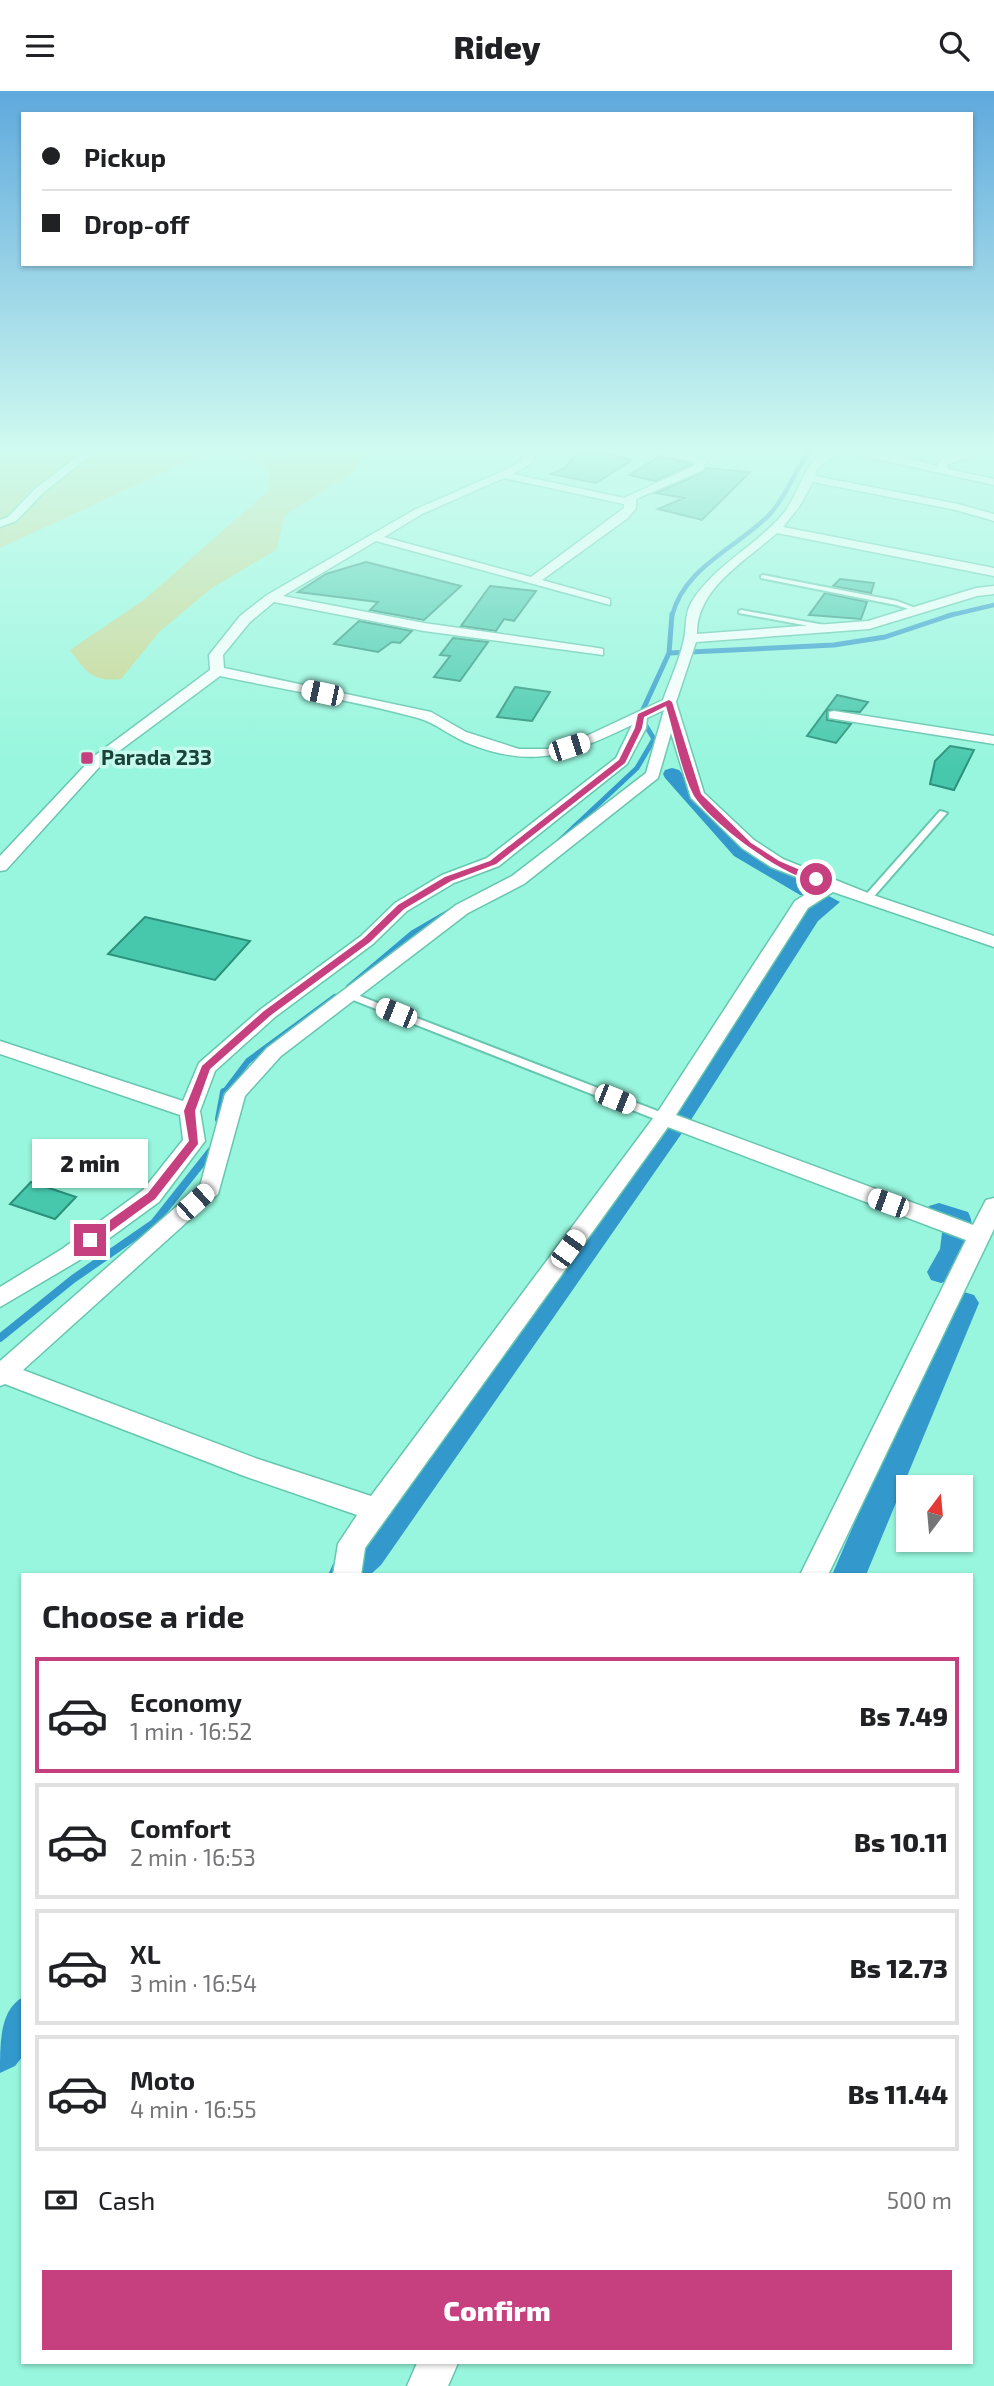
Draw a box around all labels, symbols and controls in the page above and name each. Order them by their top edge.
icon: menu [21,27,59,65]
text: Ridey [453,27,541,65]
icon: search [935,27,973,65]
text: Pickup [84,141,166,172]
text: Drop-off [84,208,189,239]
car [300,678,345,708]
car [546,731,593,763]
place label: Parada 233 [101,744,212,769]
marker: Parada 233 [79,750,95,766]
route start [800,863,832,895]
car [373,995,420,1031]
car [592,1081,639,1117]
callout: 2 min [32,1139,148,1187]
text: 2 min [60,1149,120,1177]
car [173,1180,218,1224]
car [865,1186,912,1220]
route end [74,1224,106,1256]
car [548,1226,589,1272]
north arrow [896,1475,973,1552]
map controls [896,1475,973,1552]
text: Choose a ride [42,1596,245,1634]
icon: car [46,1684,109,1747]
text: Economy [130,1686,242,1717]
text: Bs 7.49 [860,1700,948,1731]
text: 1 min · 16:52 [130,1717,252,1745]
icon: car [46,1810,109,1873]
text: Comfort [130,1812,231,1843]
text: Bs 10.11 [854,1826,948,1857]
text: 2 min · 16:53 [130,1843,256,1871]
icon: car [46,1936,109,1999]
text: XL [130,1938,161,1969]
text: Bs 12.73 [850,1952,948,1983]
text: 3 min · 16:54 [130,1969,257,1997]
icon: car [46,2062,109,2125]
text: Moto [130,2064,195,2095]
text: Bs 11.44 [848,2078,948,2109]
text: 4 min · 16:55 [130,2095,257,2123]
icon: cash [42,2181,80,2219]
text: Cash [98,2184,155,2215]
text: 500 m [887,2186,952,2214]
button: Confirm [42,2270,952,2350]

